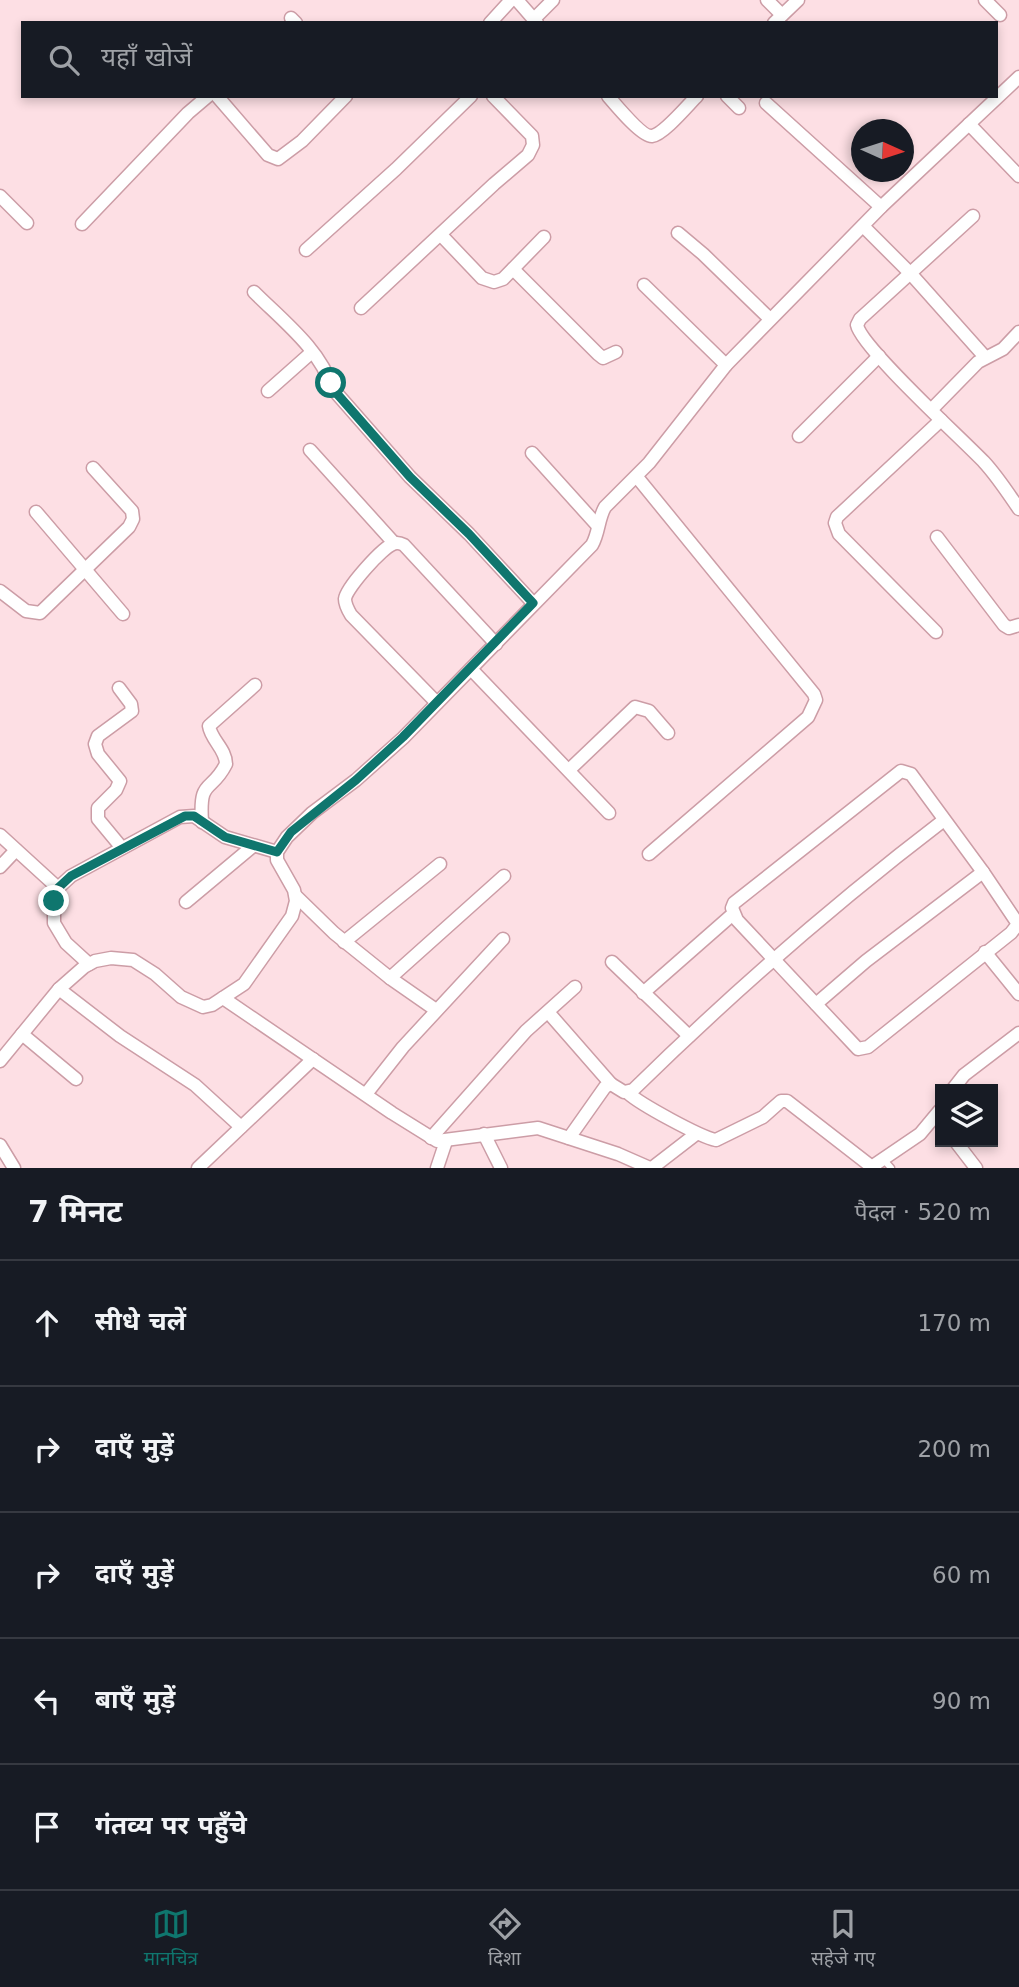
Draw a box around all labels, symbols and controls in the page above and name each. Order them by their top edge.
search box [21,21,998,98]
icon: search [45,41,83,79]
text: यहाँ खोजें [101,42,192,72]
north arrow [851,119,914,182]
route start [315,367,346,398]
route end [38,885,69,916]
map controls [935,1084,998,1147]
button: layers [935,1084,998,1147]
text: 7 मिनट [28,1194,122,1229]
text: पैदल · 520 m [855,1199,991,1225]
icon: ahead [28,1304,66,1342]
text: सीधे चलें [95,1306,186,1336]
text: 170 m [917,1310,991,1336]
icon: right [28,1430,66,1468]
text: दाएँ मुड़ें [95,1432,174,1462]
text: 200 m [917,1436,991,1462]
icon: right [28,1556,66,1594]
text: दाएँ मुड़ें [95,1558,174,1588]
text: 60 m [932,1562,991,1588]
icon: left [28,1682,66,1720]
text: बाएँ मुड़ें [95,1684,175,1714]
text: 90 m [932,1688,991,1714]
icon: arrive [28,1808,66,1846]
text: गंतव्य पर पहुँचे [95,1810,247,1840]
tab: मानचित्र [144,1905,198,1973]
tab: दिशा [486,1905,524,1973]
tab: सहेजे गए [811,1905,875,1973]

